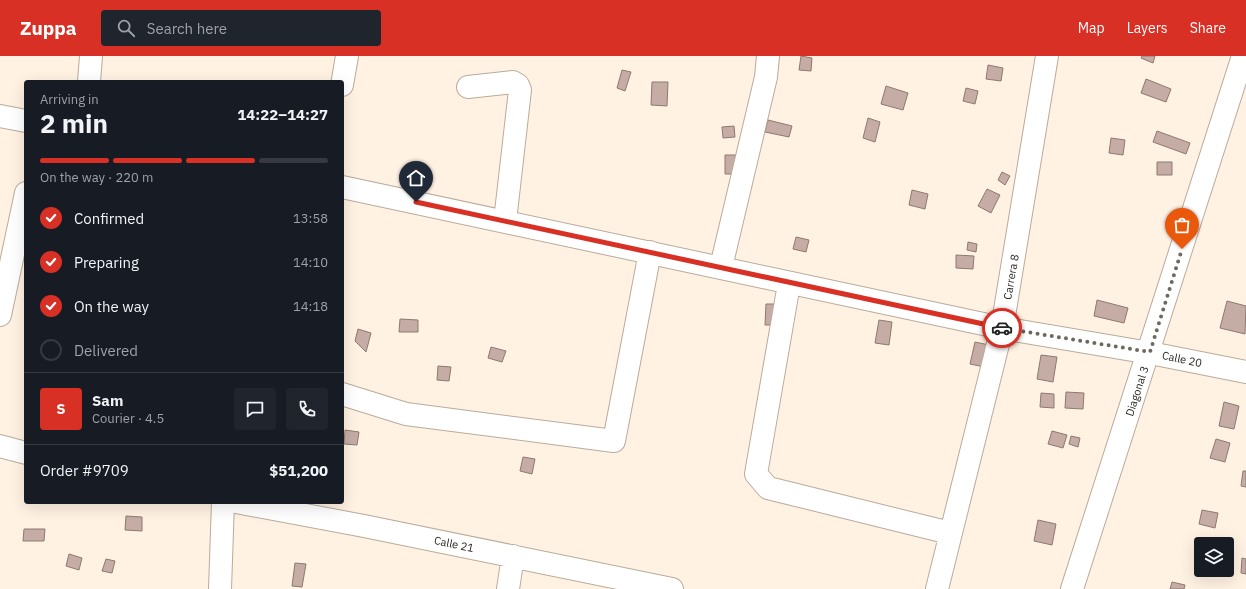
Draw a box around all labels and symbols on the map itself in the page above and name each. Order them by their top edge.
pin [399,161,433,202]
pin [1165,208,1199,249]
street label: Carrera 8 [1000,253,1022,301]
courier [982,308,1022,348]
street label: Calle 20 [1161,348,1203,370]
street label: Diagonal 3 [1122,364,1152,418]
street label: Calle 21 [433,533,476,555]

